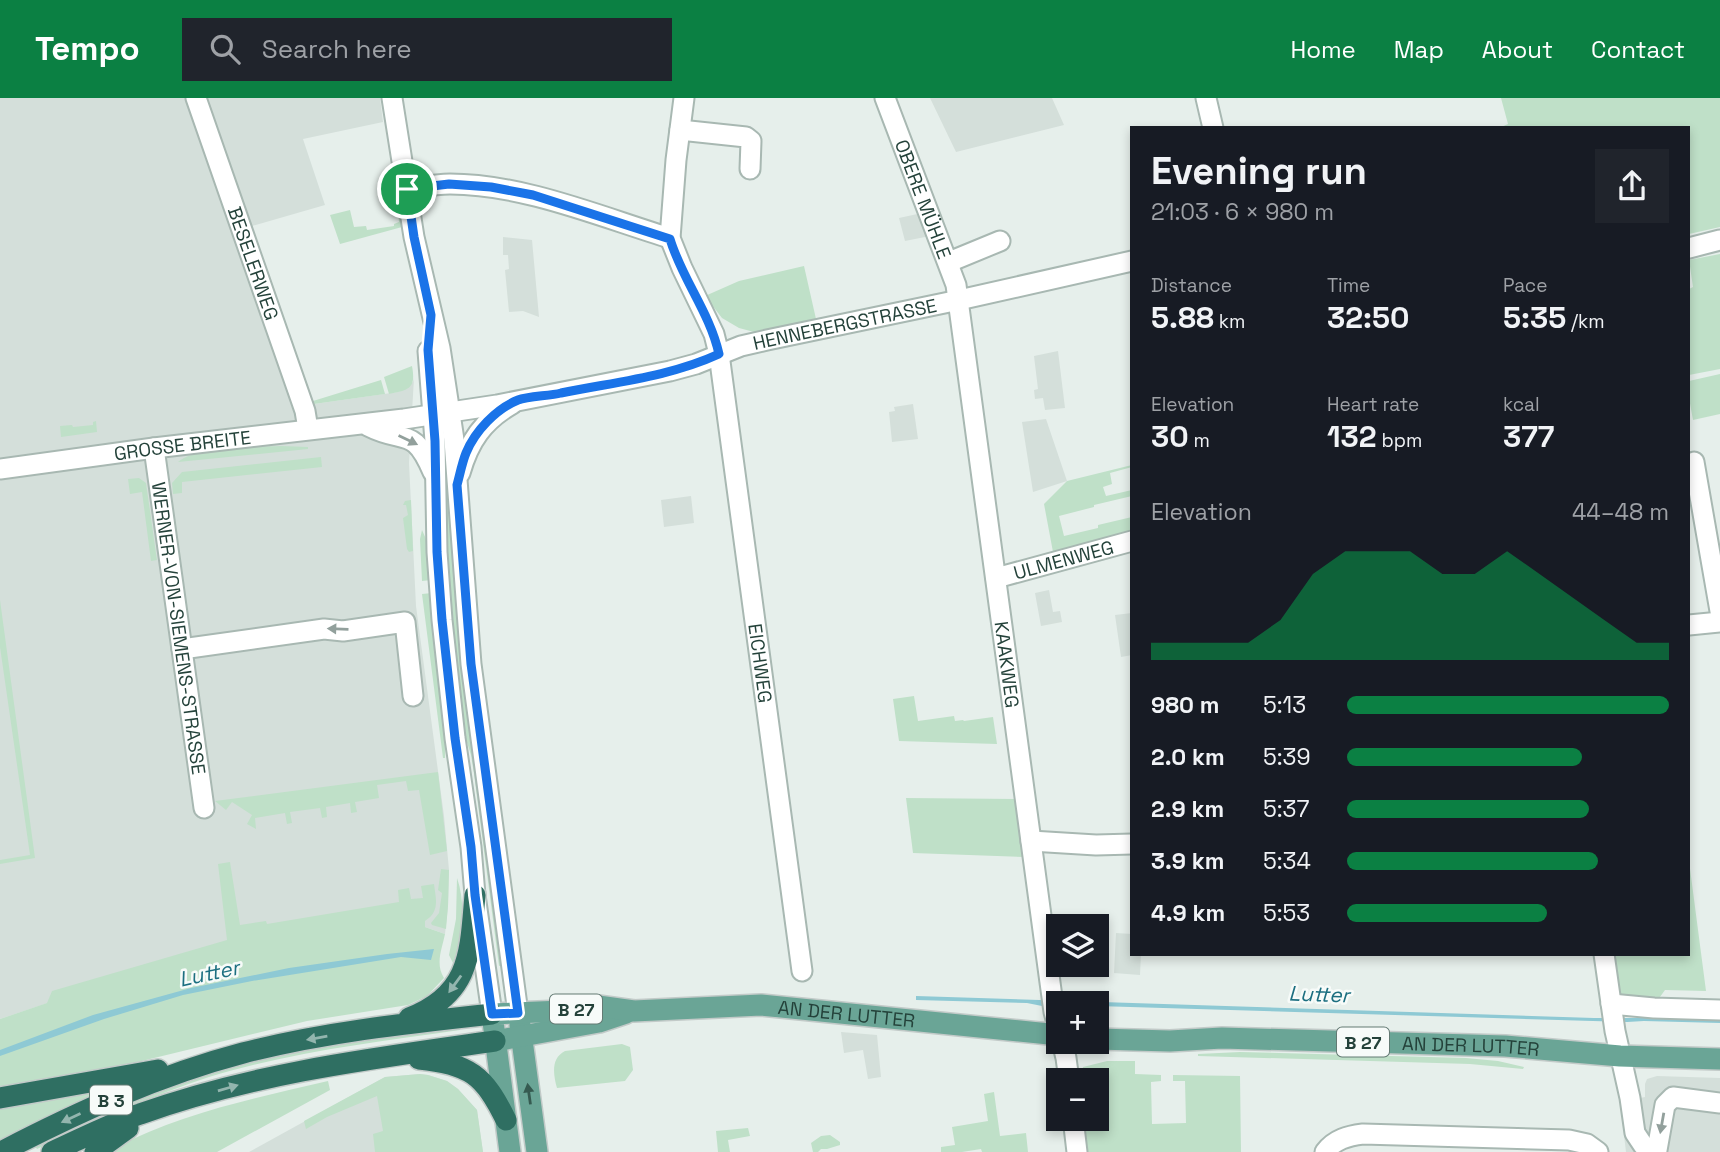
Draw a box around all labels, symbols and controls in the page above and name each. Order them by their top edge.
search box [182,18,672,81]
text: Tempo [35,28,140,70]
icon: search [206,30,244,68]
text: Search here [262,32,412,66]
text: Home [1290,34,1356,65]
text: Map [1394,34,1444,65]
text: About [1482,34,1553,65]
text: Contact [1591,34,1685,65]
street label: OBERE MÜHLE [889,136,957,262]
text: Evening run [1151,147,1367,195]
button: share [1595,149,1669,223]
pin [377,159,437,219]
icon: arrive [388,170,426,208]
text: 21:03 · 6 × 980 m [1151,197,1334,227]
street label: BESELERWEG [222,203,285,323]
text: Distance [1151,273,1232,298]
text: Time [1327,273,1370,298]
text: Pace [1503,273,1547,298]
street label: HENNEBERGSTRASSE [750,292,939,355]
text: 5.88 [1151,298,1214,337]
text: 32:50 [1327,298,1409,337]
text: 5:35 [1503,298,1566,337]
text: km [1214,309,1245,334]
text: /km [1566,309,1605,334]
text: Elevation [1151,392,1234,417]
text: Heart rate [1327,392,1419,417]
text: kcal [1503,392,1540,417]
text: 30 [1151,417,1189,456]
text: 132 [1327,417,1377,456]
text: 377 [1503,417,1554,456]
street label: GROSSE BREITE [112,424,252,466]
text: m [1189,428,1210,453]
text: bpm [1377,428,1422,453]
one-way arrow [399,434,419,446]
street label: WERNER-VON-SIEMENS-STRASSE [146,480,212,776]
text: Elevation [1151,497,1252,527]
text: 44–48 m [1572,497,1669,527]
street label: ULMENWEG [1011,534,1116,585]
street label: KAAKWEG [989,620,1025,709]
street label: EICHWEG [743,622,778,704]
one-way arrow [326,624,348,635]
text: 980 m [1151,690,1219,720]
text: 5:13 [1263,690,1306,720]
text: 2.0 km [1151,742,1225,772]
text: 5:39 [1263,742,1311,772]
text: 2.9 km [1151,794,1224,824]
text: 5:37 [1263,794,1309,824]
text: 3.9 km [1151,846,1224,876]
text: 5:34 [1263,846,1311,876]
text: 4.9 km [1151,898,1225,928]
text: 5:53 [1263,898,1310,928]
map controls [1046,914,1109,1131]
button: layers [1046,914,1109,977]
water label: Lutter [176,953,244,993]
one-way arrow [448,975,462,993]
water label: Lutter [1288,979,1352,1009]
button: + [1046,991,1109,1054]
road number: B 27 [550,994,602,1024]
street label: AN DER LUTTER [777,994,916,1033]
road number: B 27 [1337,1028,1389,1057]
street label: AN DER LUTTER [1402,1031,1540,1061]
one-way arrow [305,1033,327,1044]
button: − [1046,1068,1109,1131]
one-way arrow [218,1082,239,1092]
one-way arrow [523,1083,534,1105]
road number: B 3 [90,1085,132,1114]
one-way arrow [61,1112,81,1123]
one-way arrow [1656,1112,1667,1134]

